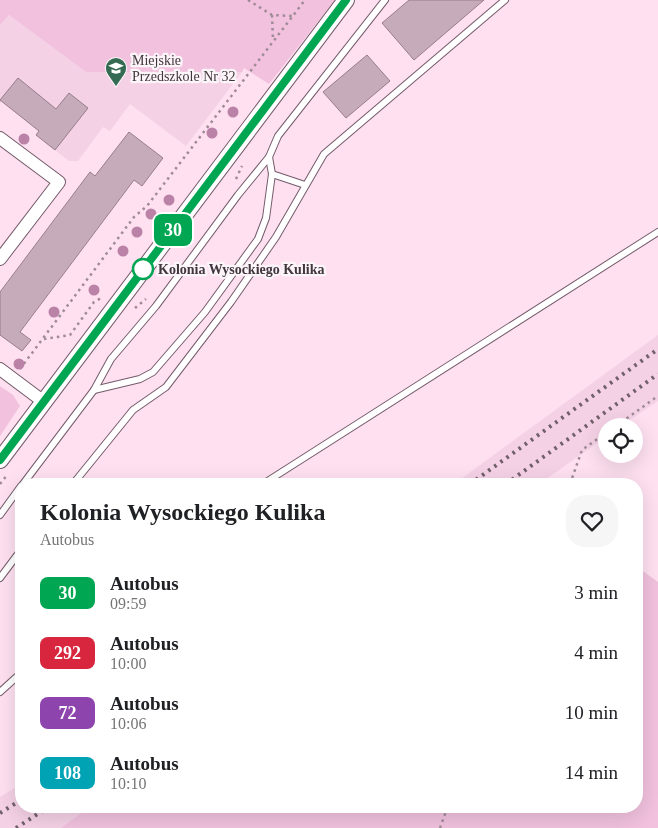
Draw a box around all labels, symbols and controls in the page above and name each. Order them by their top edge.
place label: Miejskie Przedszkole Nr 32 [132,53,235,84]
school or university icon: Miejskie Przedszkole Nr 32 [104,56,128,87]
line badge: 30 [150,214,196,246]
text: 30 [164,220,182,240]
marker: Kolonia Wysockiego Kulika [132,258,154,280]
place label: Kolonia Wysockiego Kulika [158,262,324,277]
map controls [598,418,643,463]
button: locate [598,418,643,463]
button: heart [566,495,618,547]
text: Kolonia Wysockiego Kulika [40,499,325,525]
text: Autobus [40,531,94,548]
text: Autobus [110,573,179,594]
text: 3 min [574,582,618,603]
text: 30 [59,583,77,603]
text: 09:59 [110,595,146,612]
text: Autobus [110,633,179,654]
text: 4 min [574,642,618,663]
text: 292 [54,643,81,663]
text: 10:00 [110,655,146,672]
text: Autobus [110,693,179,714]
text: 10 min [565,702,618,723]
text: 72 [59,703,77,723]
text: 10:06 [110,715,146,732]
text: Autobus [110,753,179,774]
text: 14 min [565,762,618,783]
text: 108 [54,763,81,783]
text: 10:10 [110,775,146,792]

